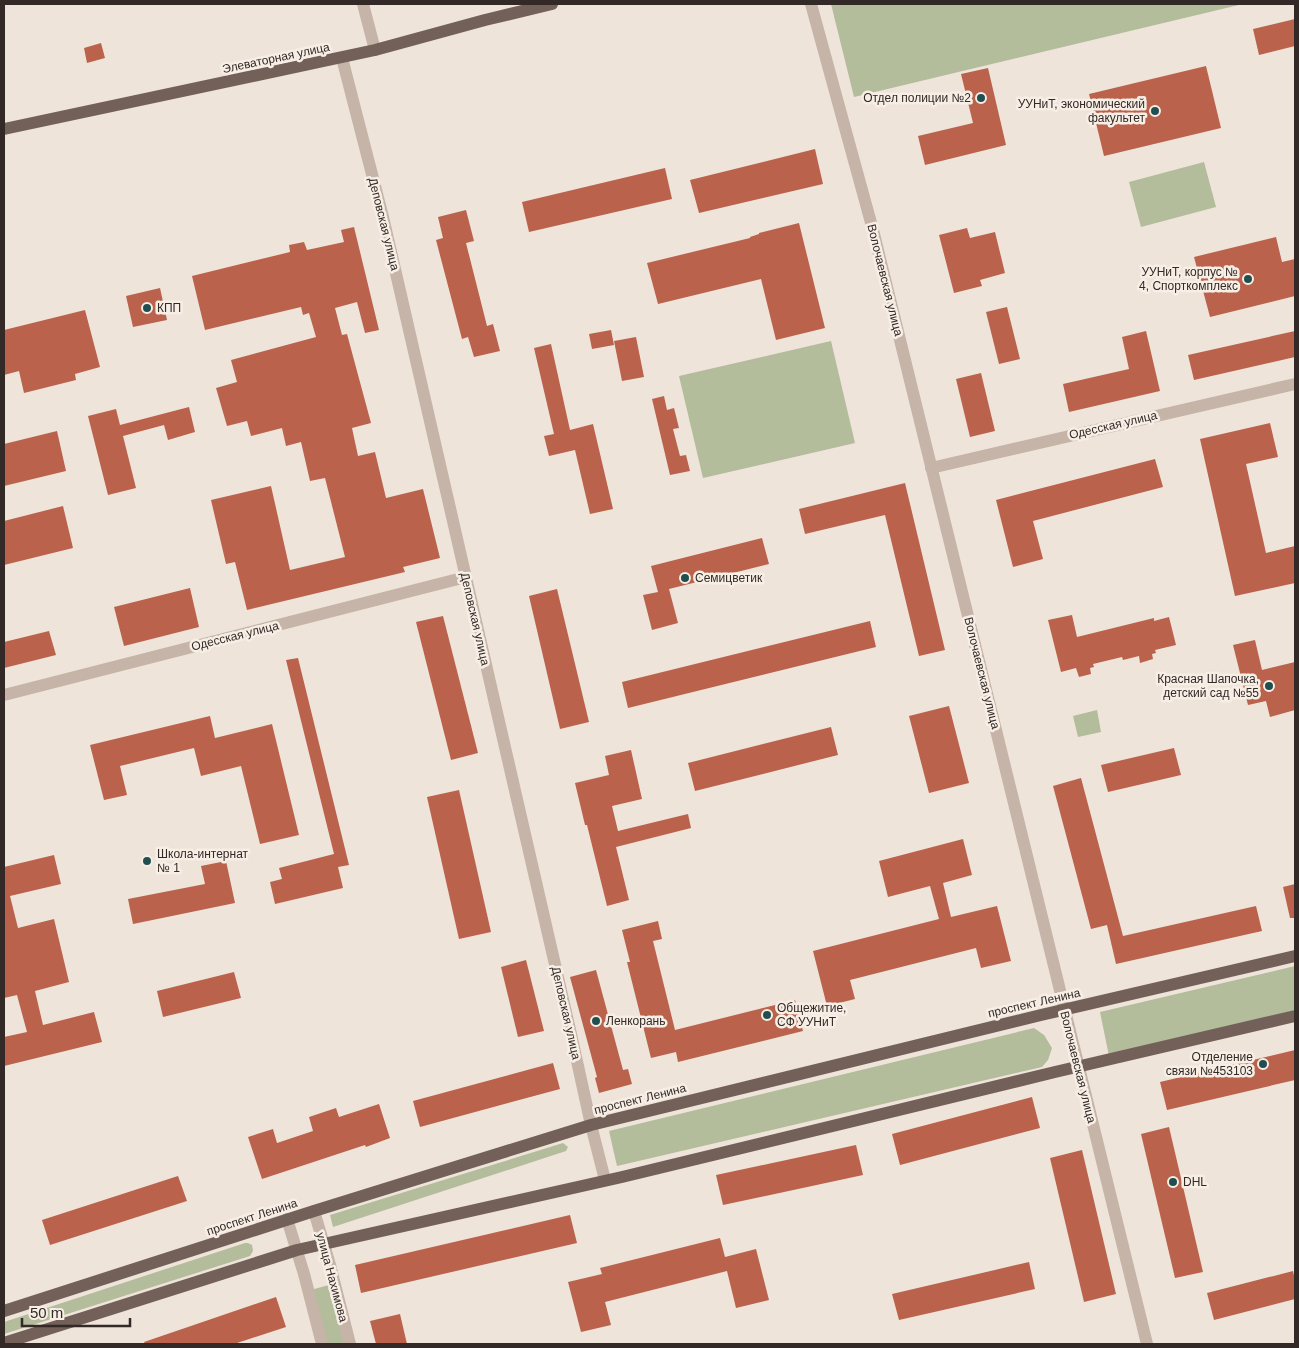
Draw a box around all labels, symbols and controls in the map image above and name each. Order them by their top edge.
street label: Элеваторная улица [221,40,331,76]
place label: Отдел полиции №2 [863,91,971,105]
marker: Отдел полиции №2 [975,92,987,104]
place label: УУНиТ, экономический факультет [1018,97,1145,125]
marker: УУНиТ, экономический факультет [1149,105,1161,117]
street label: Деповская улица [366,176,402,272]
street label: Волочаевская улица [864,223,906,338]
place label: УУНиТ, корпус № 4, Спорткомплекс [1139,265,1238,293]
marker: УУНиТ, корпус № 4, Спорткомплекс [1242,273,1254,285]
place label: КПП [157,301,181,315]
marker: КПП [141,302,153,314]
street label: Одесская улица [1068,408,1159,442]
street label: Деповская улица [457,571,493,667]
place label: Семицветик [695,571,763,585]
marker: Семицветик [679,572,691,584]
street label: Волочаевская улица [961,616,1003,731]
street label: Одесская улица [190,618,281,654]
place label: Красная Шапочка, детский сад №55 [1157,672,1259,700]
marker: Красная Шапочка, детский сад №55 [1263,680,1275,692]
place label: Школа-интернат № 1 [157,847,249,875]
marker: Школа-интернат № 1 [141,855,153,867]
street label: Деповская улица [548,965,584,1061]
street label: проспект Ленина [986,985,1082,1020]
place label: Общежитие, СФ УУНиТ [777,1001,846,1029]
marker: Общежитие, СФ УУНиТ [761,1009,773,1021]
street label: Волочаевская улица [1057,1010,1099,1125]
place label: Ленкорань [606,1014,665,1028]
marker: Ленкорань [590,1015,602,1027]
place label: Отделение связи №453103 [1166,1050,1253,1078]
marker: Отделение связи №453103 [1257,1058,1269,1070]
street label: проспект Ленина [592,1081,688,1117]
place label: DHL [1183,1175,1207,1189]
marker: DHL [1167,1176,1179,1188]
street label: проспект Ленина [205,1196,299,1238]
street label: улица Нахимова [313,1231,351,1324]
scale bar [22,1296,130,1328]
text: 50 m [30,1304,63,1321]

